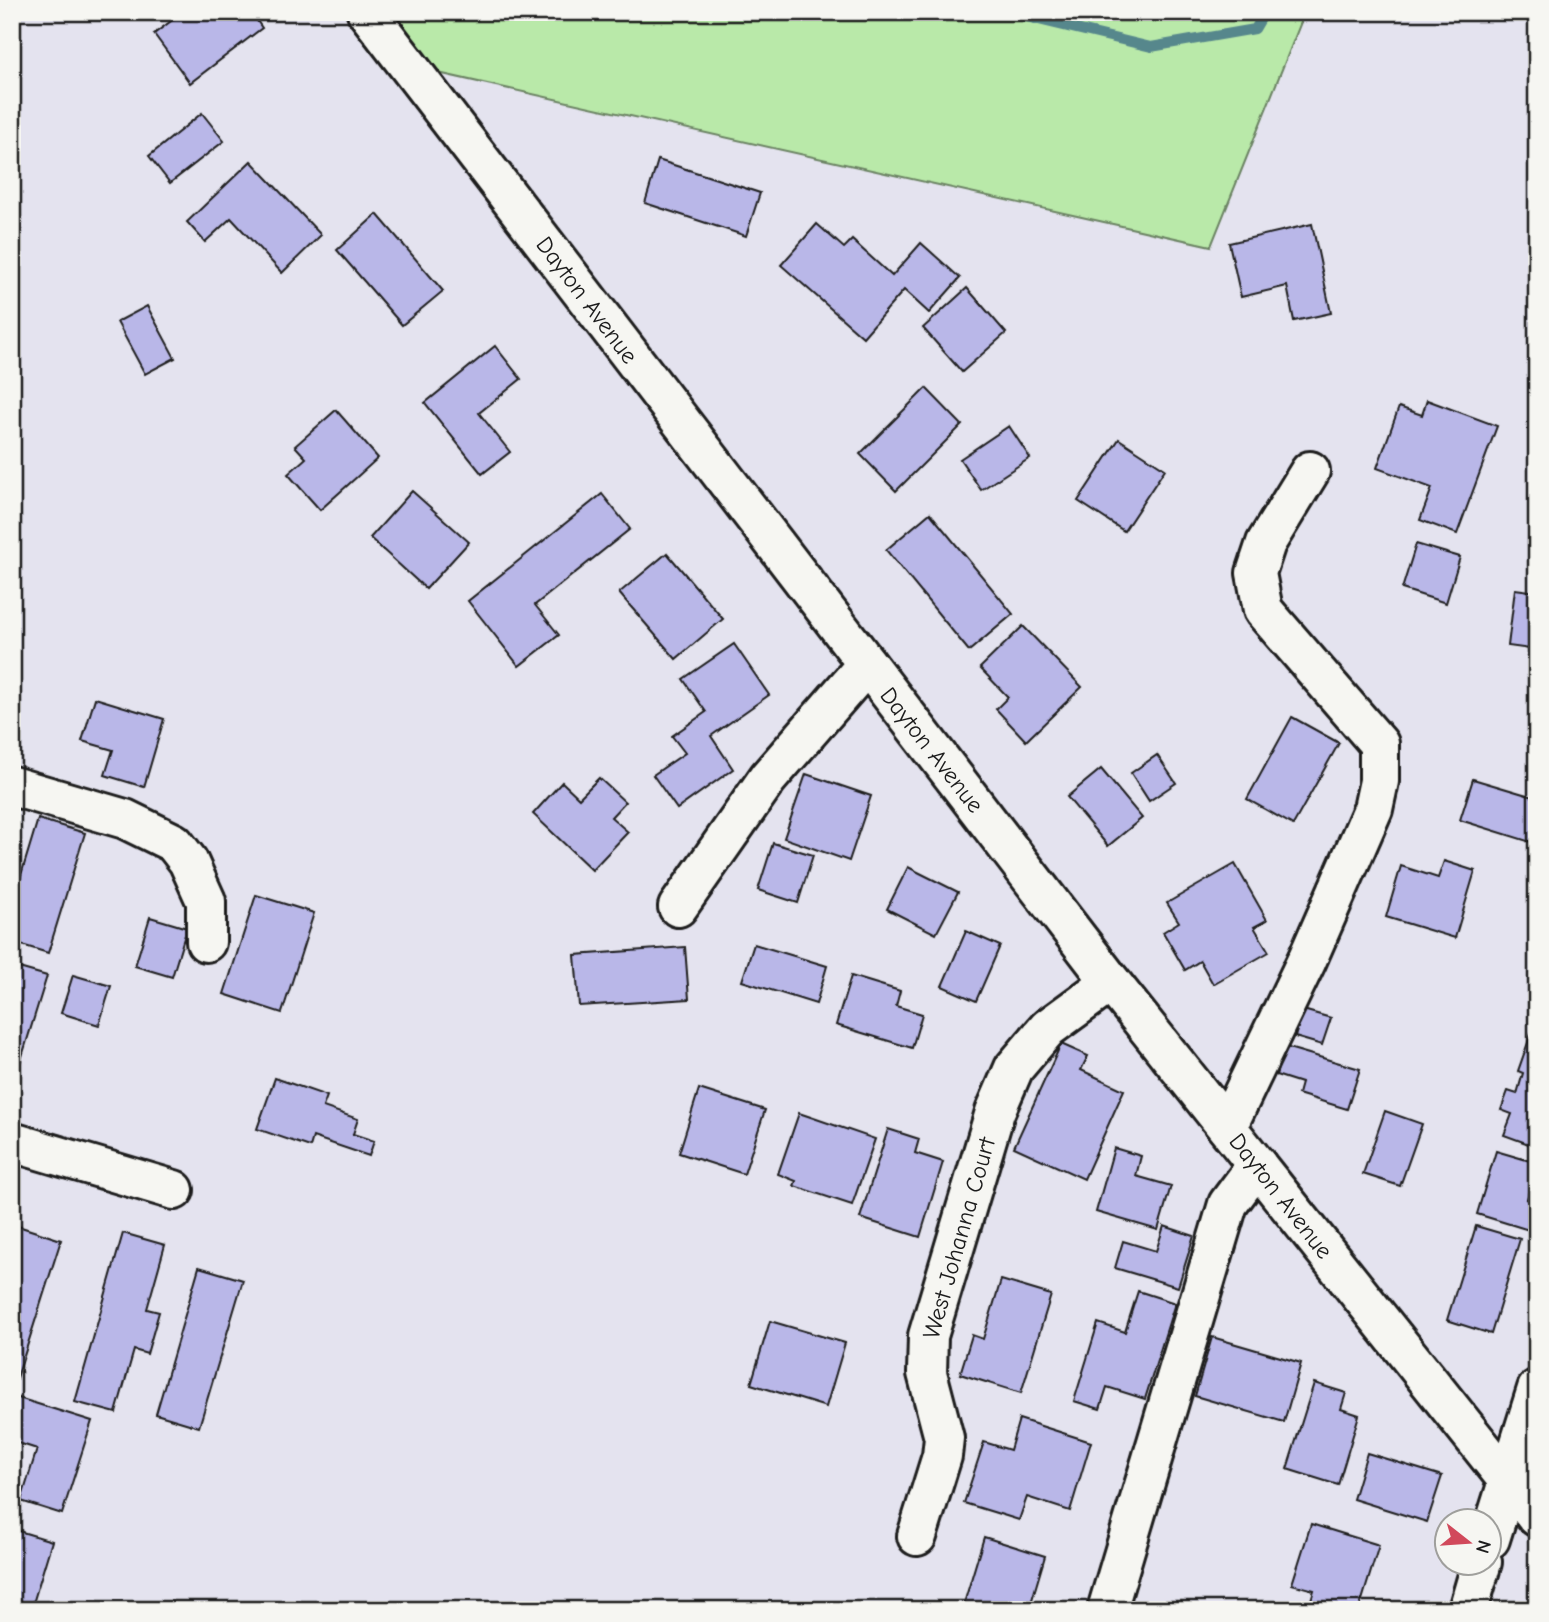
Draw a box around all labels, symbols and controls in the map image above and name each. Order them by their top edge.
street label: Dayton Avenue [530,231,644,369]
street label: Dayton Avenue [874,682,990,818]
street label: Dayton Avenue [1223,1128,1339,1264]
street label: West Johanna Court [917,1133,1001,1342]
north arrow [1434,1506,1504,1576]
text: N [1471,1538,1496,1556]

